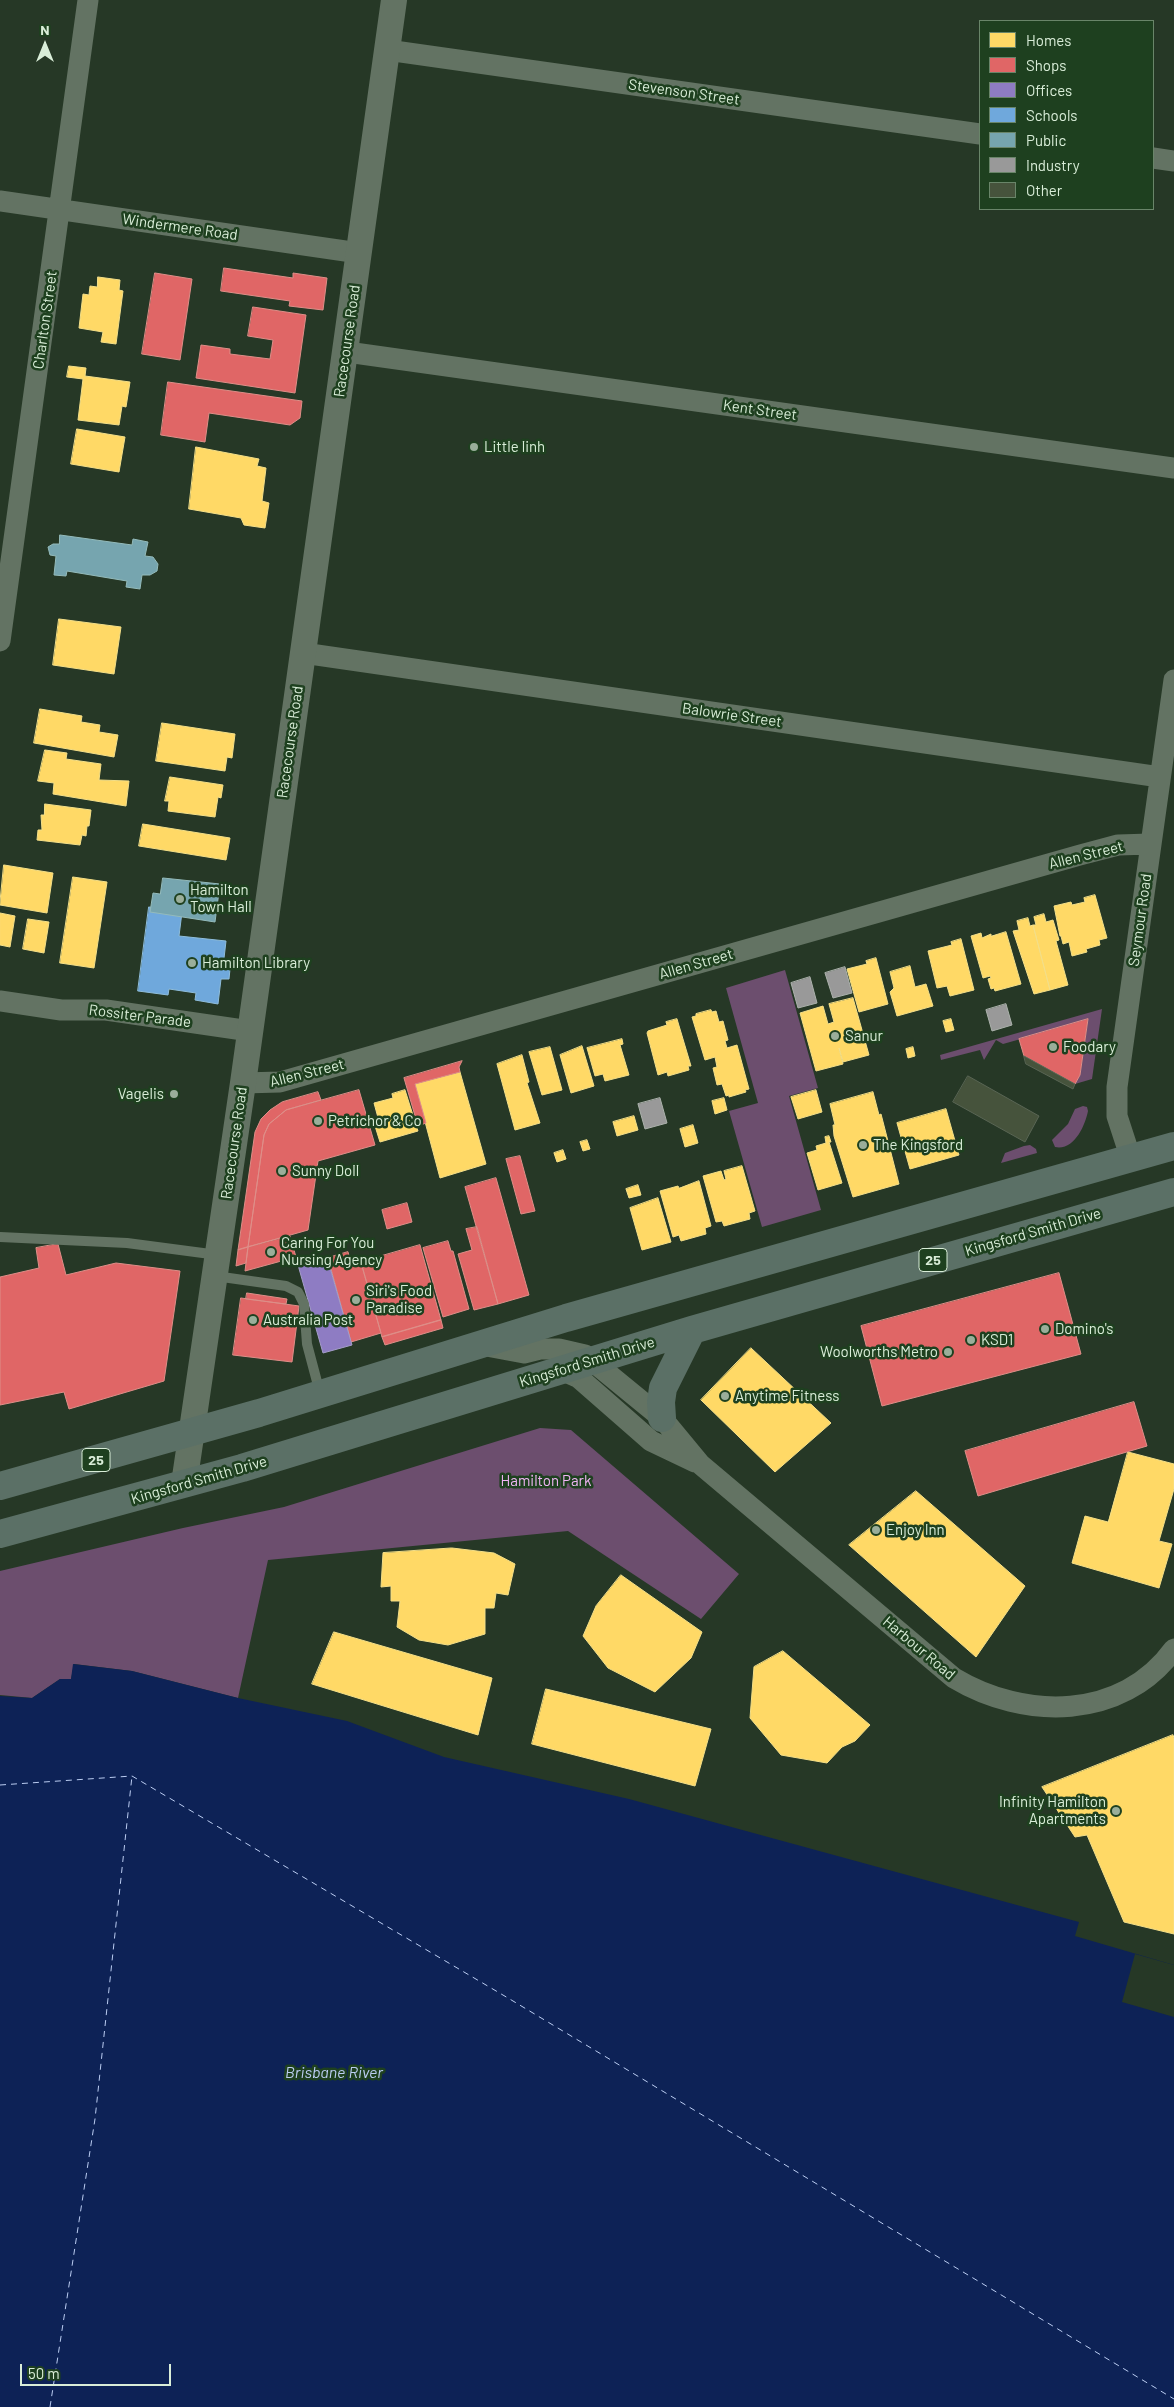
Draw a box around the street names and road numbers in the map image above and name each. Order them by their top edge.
street label: Stevenson Street [627,75,741,109]
street label: Windermere Road [121,210,239,244]
street label: Charlton Street [29,270,61,370]
street label: Racecourse Road [330,284,364,398]
street label: Kent Street [722,396,798,424]
street label: Racecourse Road [273,685,307,799]
street label: Balowrie Street [681,699,783,731]
street label: Allen Street [1047,837,1125,873]
street label: Seymour Road [1125,872,1155,968]
street label: Allen Street [657,945,735,983]
street label: Rossiter Parade [88,1001,192,1031]
street label: Allen Street [268,1055,346,1091]
street label: Racecourse Road [217,1086,251,1200]
street label: Kingsford Smith Drive [963,1204,1103,1260]
road number: 25 [919,1248,947,1272]
street label: Kingsford Smith Drive [517,1333,657,1391]
road number: 25 [82,1448,110,1472]
street label: Kingsford Smith Drive [129,1452,269,1508]
street label: Harbour Road [879,1613,959,1683]

